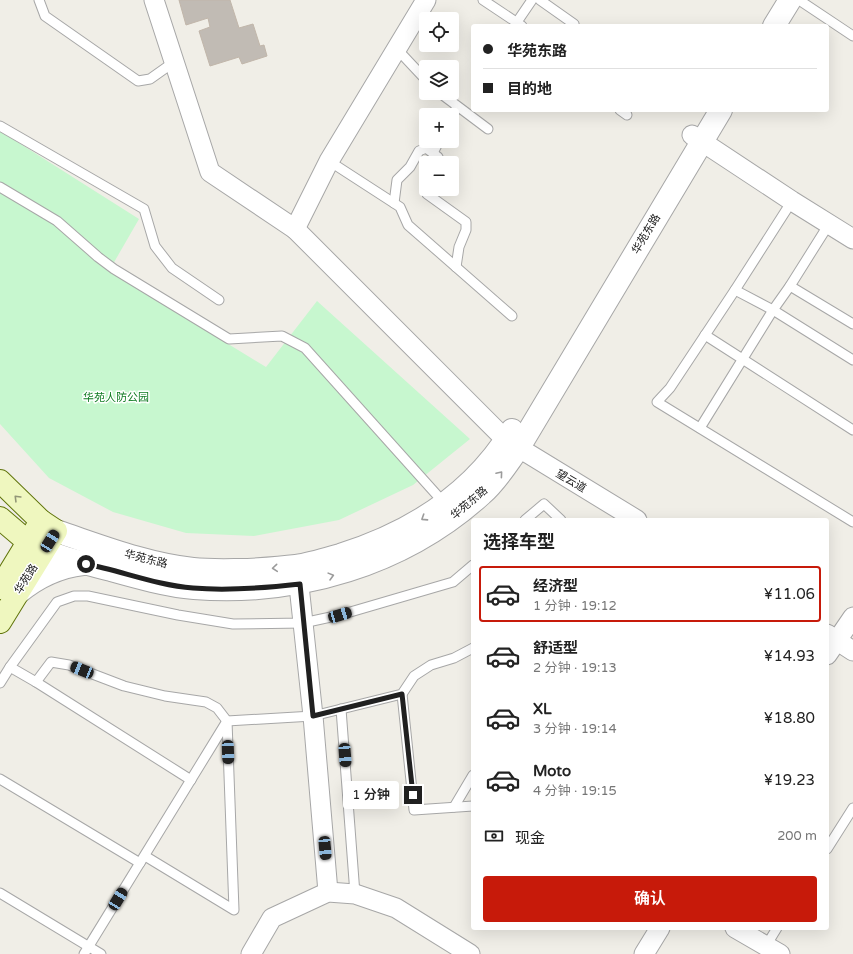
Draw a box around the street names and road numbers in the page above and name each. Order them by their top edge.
street label: 华苑东路 [629,212,663,256]
street label: 望云道 [554,467,588,495]
street label: 华苑东路 [448,484,490,522]
street label: 华苑东路 [123,547,169,571]
street label: 华苑路 [12,562,40,596]

